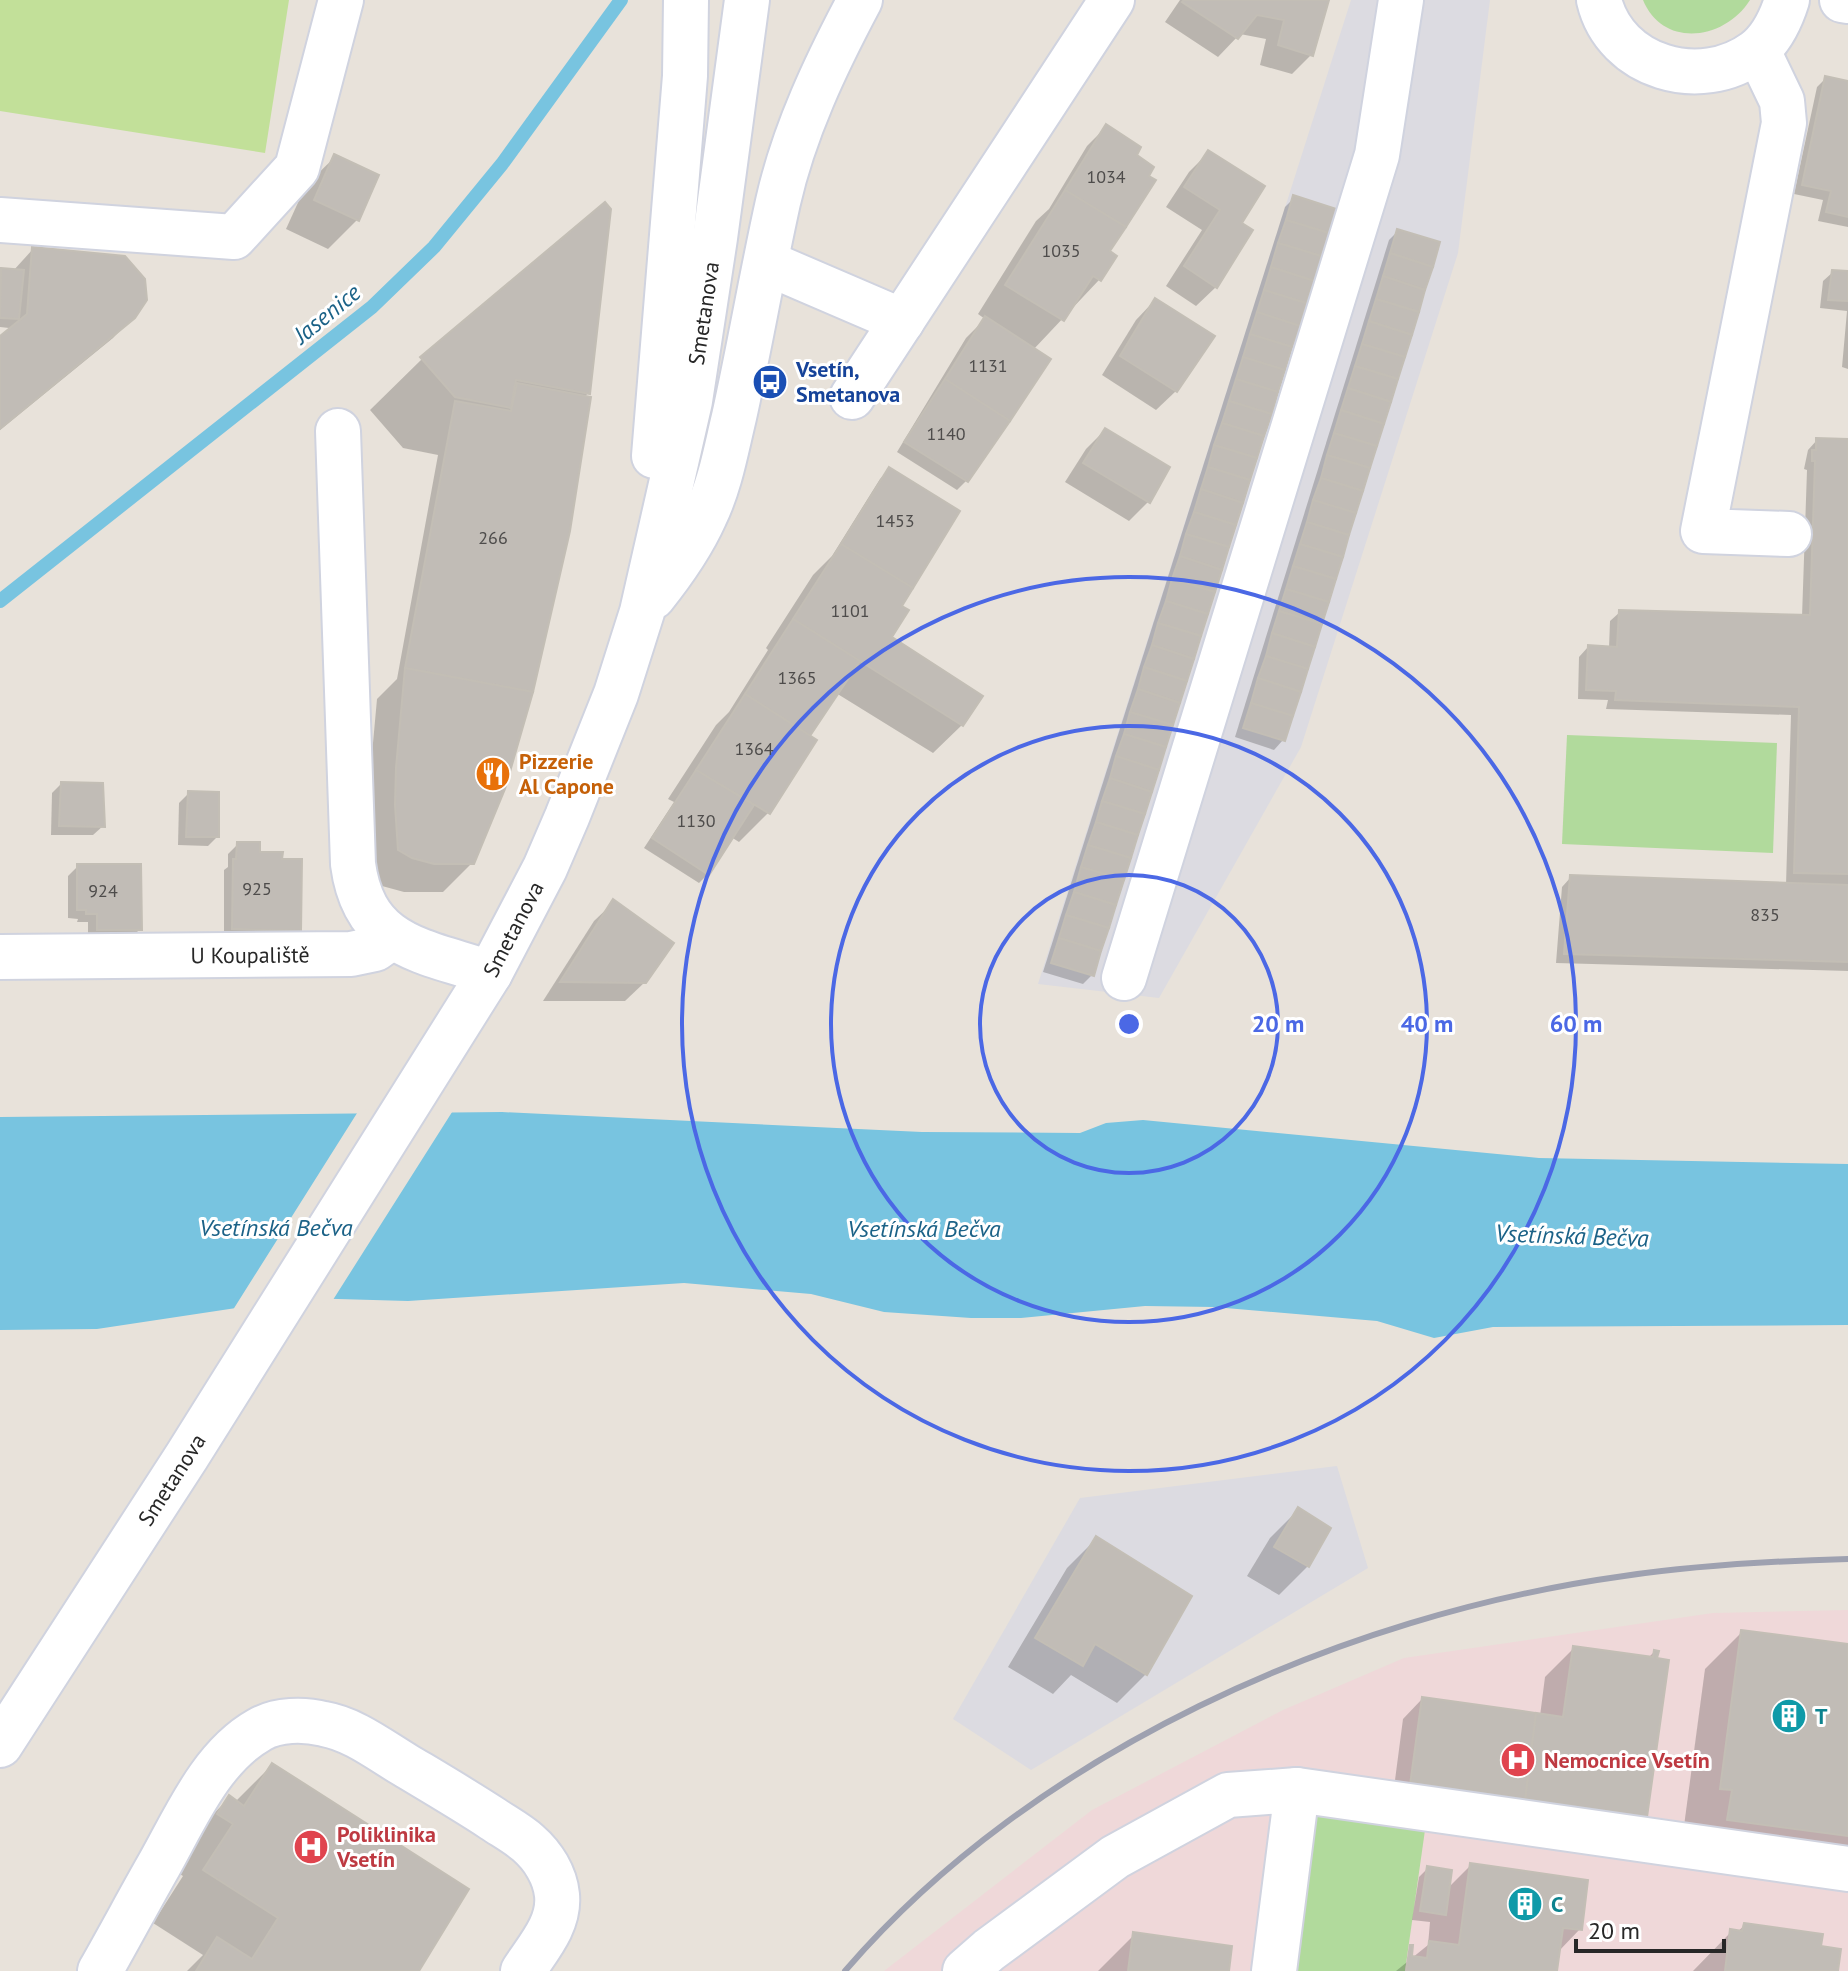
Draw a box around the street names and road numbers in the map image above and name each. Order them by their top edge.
street label: Smetanova [682,260,725,367]
street label: Smetanova [476,876,550,982]
street label: U Koupaliště [190,940,310,969]
street label: Smetanova [132,1428,212,1531]

